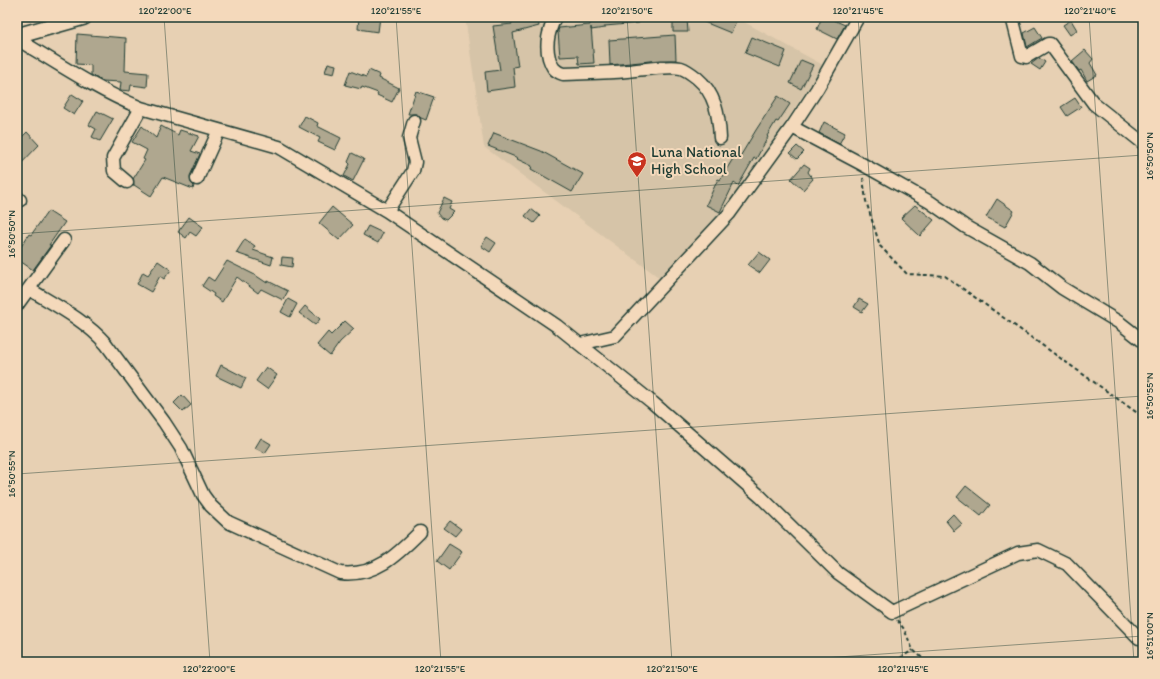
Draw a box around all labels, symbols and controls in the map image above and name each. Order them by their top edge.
text: 120°22'00"E [139,4,192,17]
text: 120°21'55"E [371,4,422,17]
text: 120°21'50"E [601,4,653,17]
text: 120°21'45"E [832,4,884,17]
text: 120°21'40"E [1064,4,1117,17]
text: 16°50'50"N [1143,132,1156,180]
place label: Luna National High School [651,143,742,178]
school or university icon: Luna National High School [626,150,648,178]
text: 16°50'50"N [5,210,18,258]
text: 16°50'55"N [1143,372,1156,420]
text: 16°50'55"N [5,450,18,498]
text: 16°51'00"N [1143,612,1156,660]
text: 120°22'00"E [183,662,236,675]
text: 120°21'55"E [415,662,466,675]
text: 120°21'50"E [646,662,698,675]
text: 120°21'45"E [877,662,929,675]

